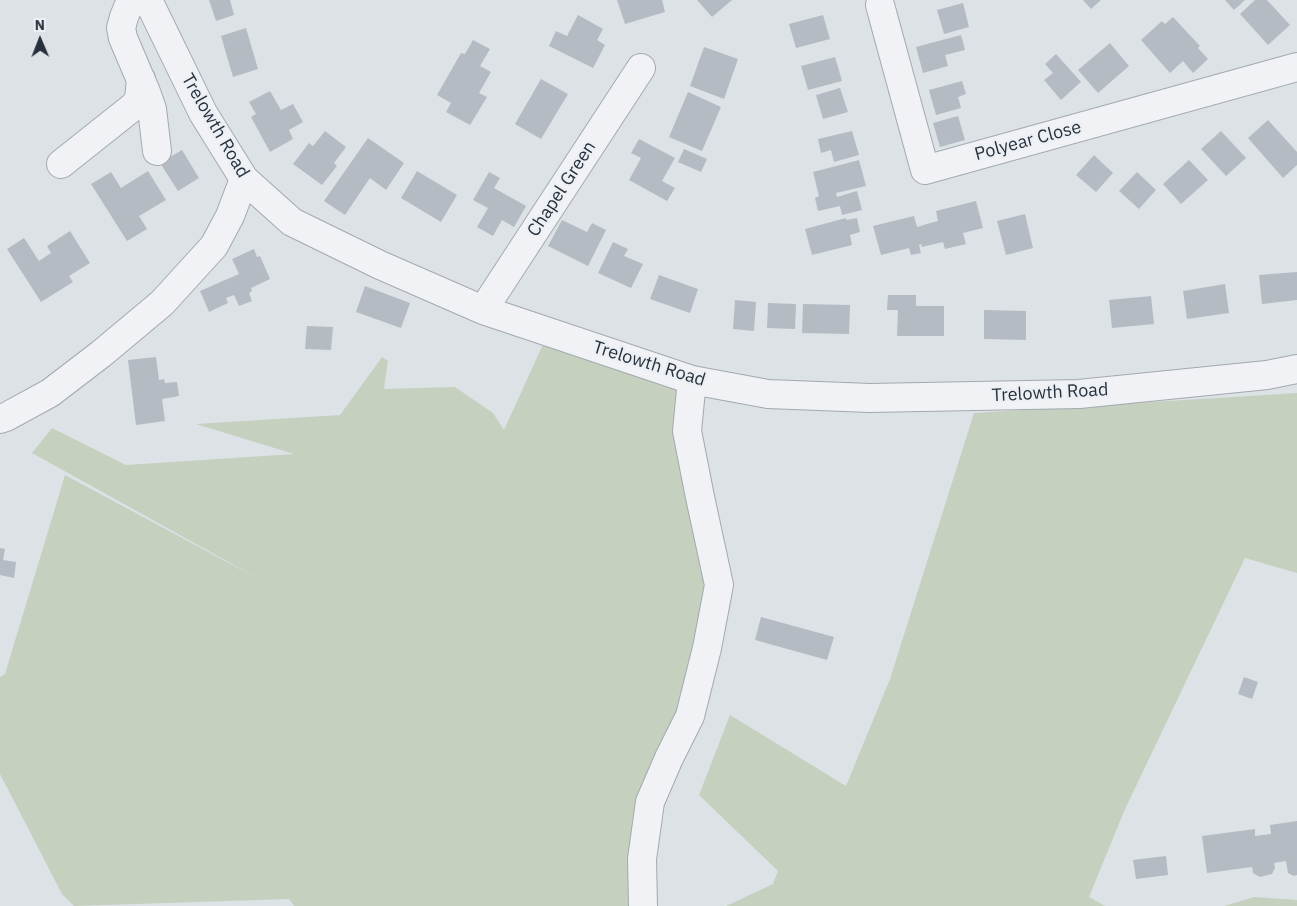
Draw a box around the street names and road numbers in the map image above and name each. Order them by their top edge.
street label: Trelowth Road [176,70,254,182]
street label: Polyear Close [972,116,1084,166]
street label: Chapel Green [523,137,601,241]
street label: Trelowth Road [590,337,708,391]
street label: Trelowth Road [991,379,1109,407]

